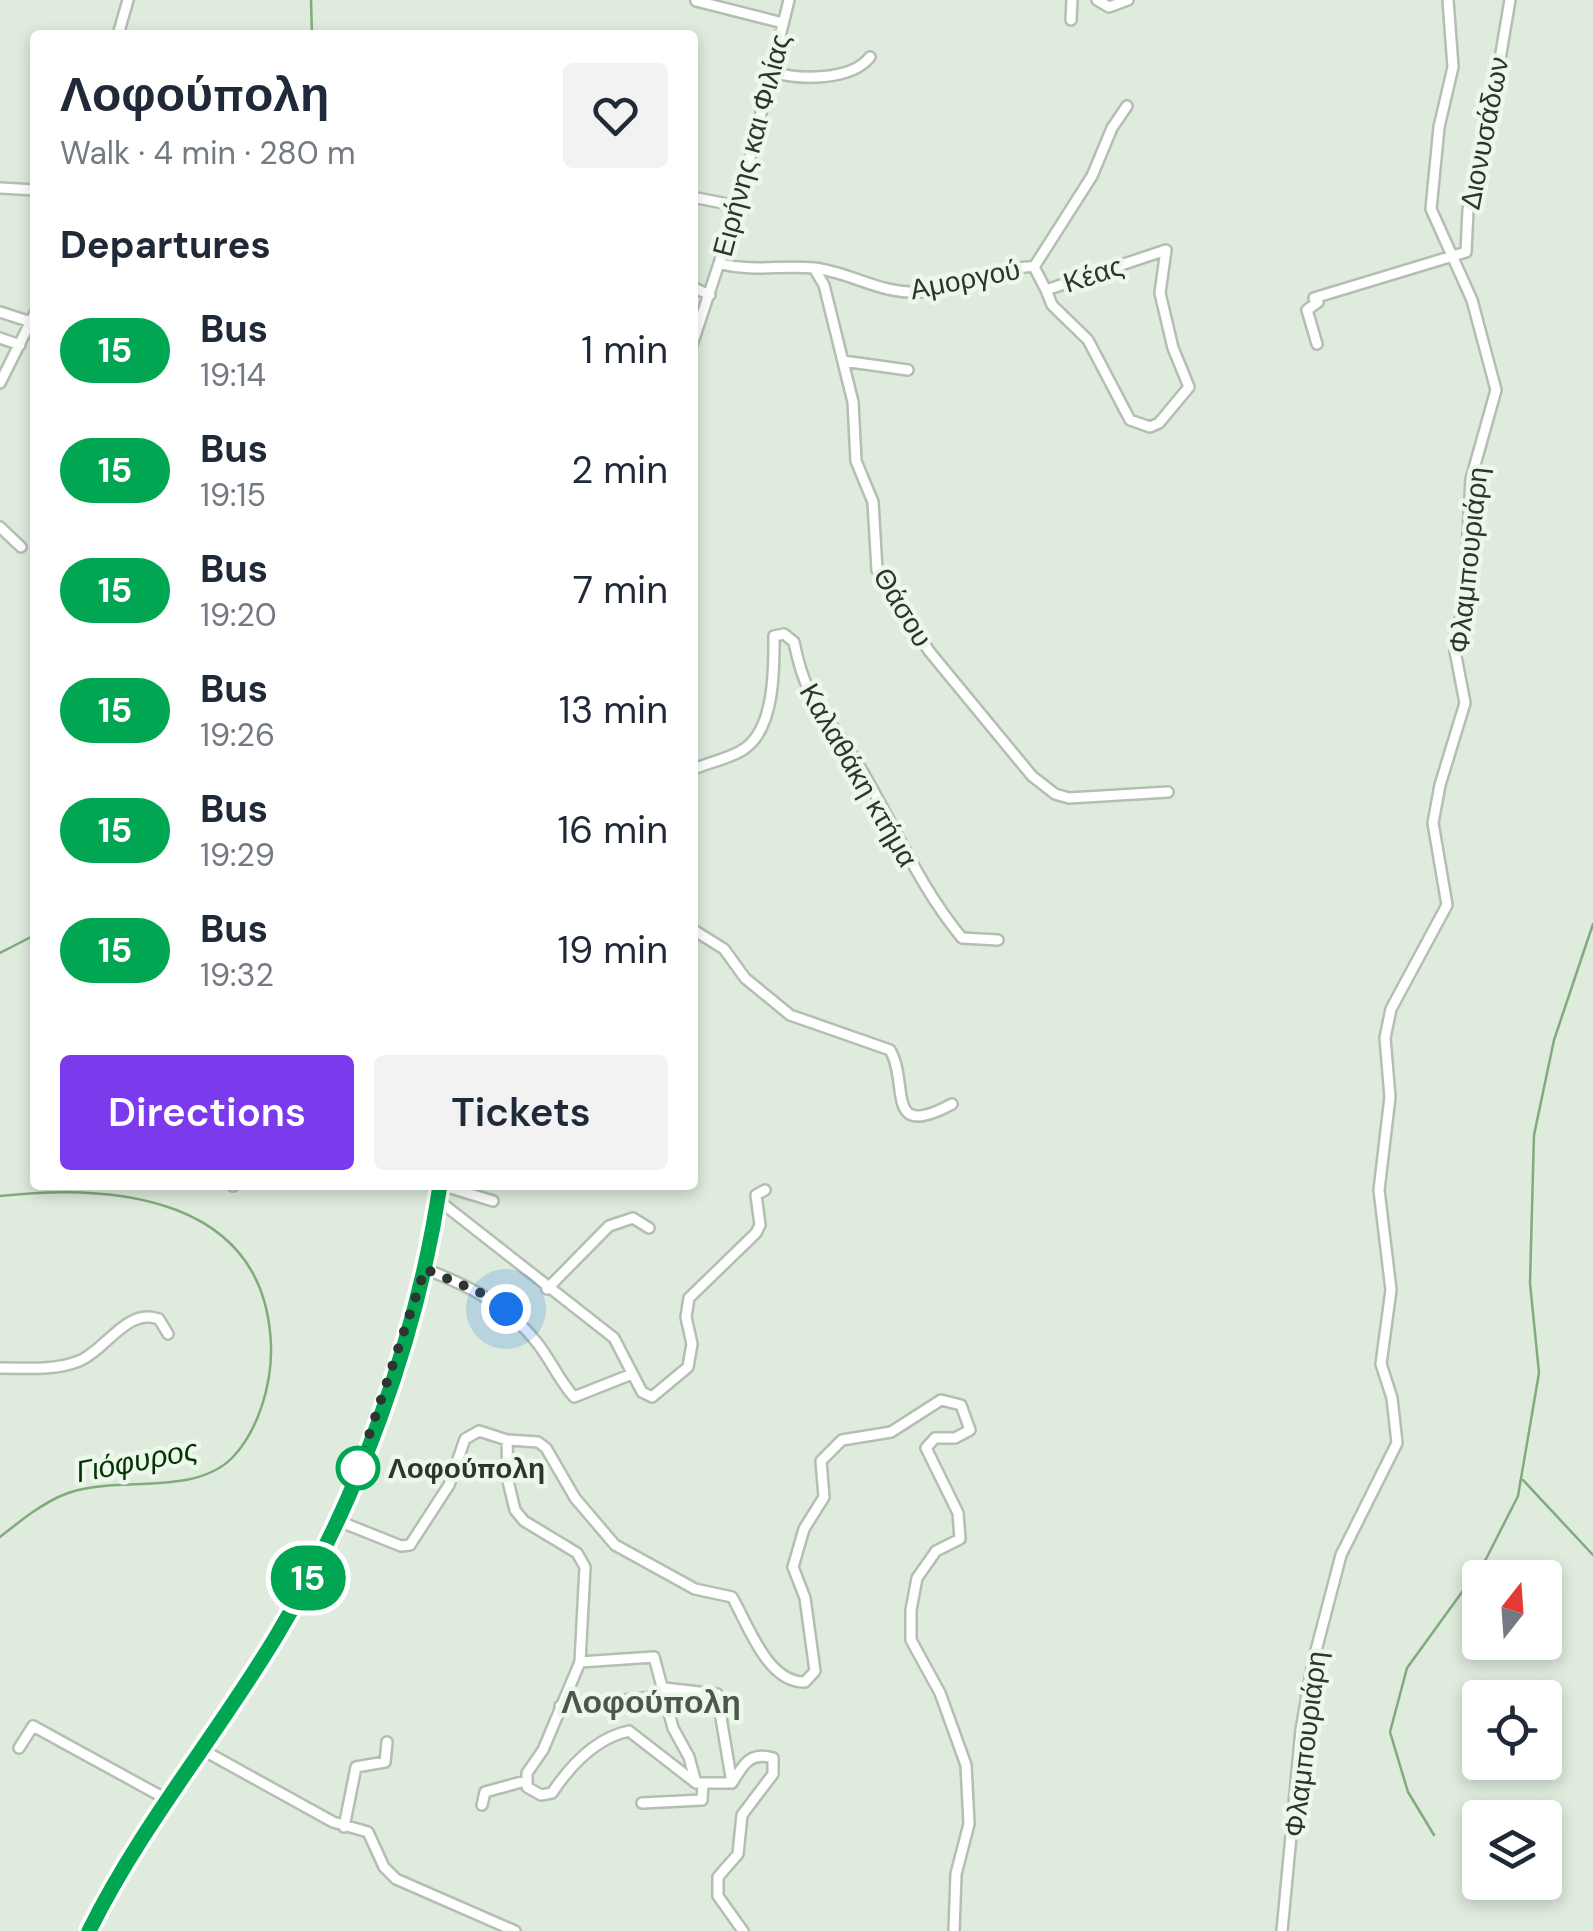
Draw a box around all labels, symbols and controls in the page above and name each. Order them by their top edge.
street label: Ειρήνης και Φιλίας [704,30,799,260]
street label: Διονυσάδων [1452,54,1517,213]
text: Λοφούπολη [60,63,329,126]
button: heart [563,63,668,168]
text: Walk · 4 min · 280 m [60,132,356,174]
text: Departures [60,220,271,270]
street label: Κέας [1059,247,1128,301]
street label: Αμοργού [907,251,1023,308]
text: Bus [200,304,268,354]
text: 1 min [581,325,668,375]
text: 15 [98,327,132,373]
text: 19:14 [200,354,266,396]
text: Bus [200,424,268,474]
text: 2 min [571,445,668,495]
text: 15 [98,447,132,493]
street label: Φλαμπουριάρη [1440,465,1497,655]
text: 19:15 [200,474,266,516]
text: Bus [200,544,268,594]
street label: Θάσου [865,561,941,654]
text: 7 min [573,565,668,615]
text: 15 [98,567,132,613]
text: 19:20 [200,594,277,636]
text: Bus [200,664,268,714]
street label: Καλαθάκη κτήμα [791,677,926,874]
text: 13 min [559,685,668,735]
text: 15 [98,687,132,733]
text: 19:26 [200,714,275,756]
text: Bus [200,784,268,834]
text: 16 min [557,805,668,855]
text: 15 [98,807,132,853]
text: 19:29 [200,834,275,876]
text: Bus [200,904,268,954]
text: 19 min [557,925,668,975]
text: 15 [98,927,132,973]
text: 19:32 [200,954,274,996]
button: Directions [60,1055,354,1170]
button: Tickets [374,1055,668,1170]
your location [481,1284,531,1334]
water label: Γιόφυρος [73,1430,202,1491]
marker: Λοφούπολη [337,1447,379,1489]
place label: Λοφούπολη [388,1450,545,1487]
line badge: 15 [263,1546,353,1610]
text: 15 [291,1555,325,1601]
north arrow [1462,1560,1562,1660]
map controls [1462,1560,1562,1900]
street label: Φλαμπουριάρη [1276,1649,1335,1839]
button: locate [1462,1680,1562,1780]
district label: Λοφούπολη [561,1681,741,1723]
button: layers [1462,1800,1562,1900]

